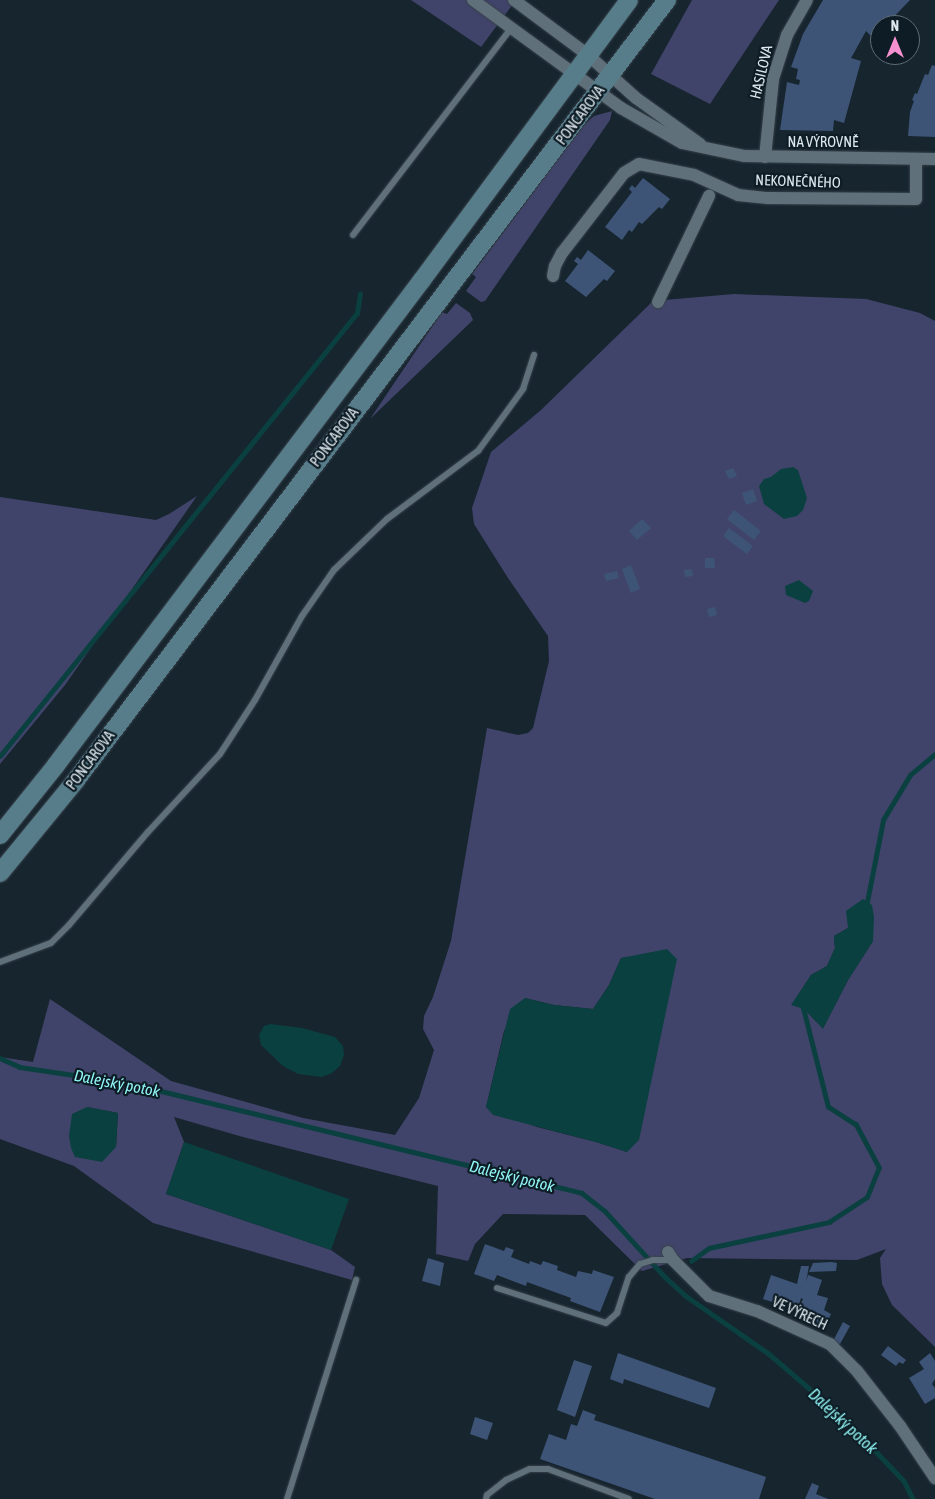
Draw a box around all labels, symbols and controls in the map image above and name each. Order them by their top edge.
north arrow [870,15,920,65]
text: N [891,18,899,34]
street label: HASILOVA [746,43,776,101]
street label: PONCAROVA [552,82,608,148]
street label: NA VÝROVNĚ [788,133,858,151]
street label: NEKONEČNÉHO [755,171,841,191]
street label: PONCAROVA [306,404,362,470]
street label: PONCAROVA [62,727,118,793]
water label: Dalejský potok [73,1065,161,1101]
water label: Dalejský potok [468,1156,556,1196]
street label: VE VÝRECH [769,1292,831,1334]
water label: Dalejský potok [805,1384,881,1458]

